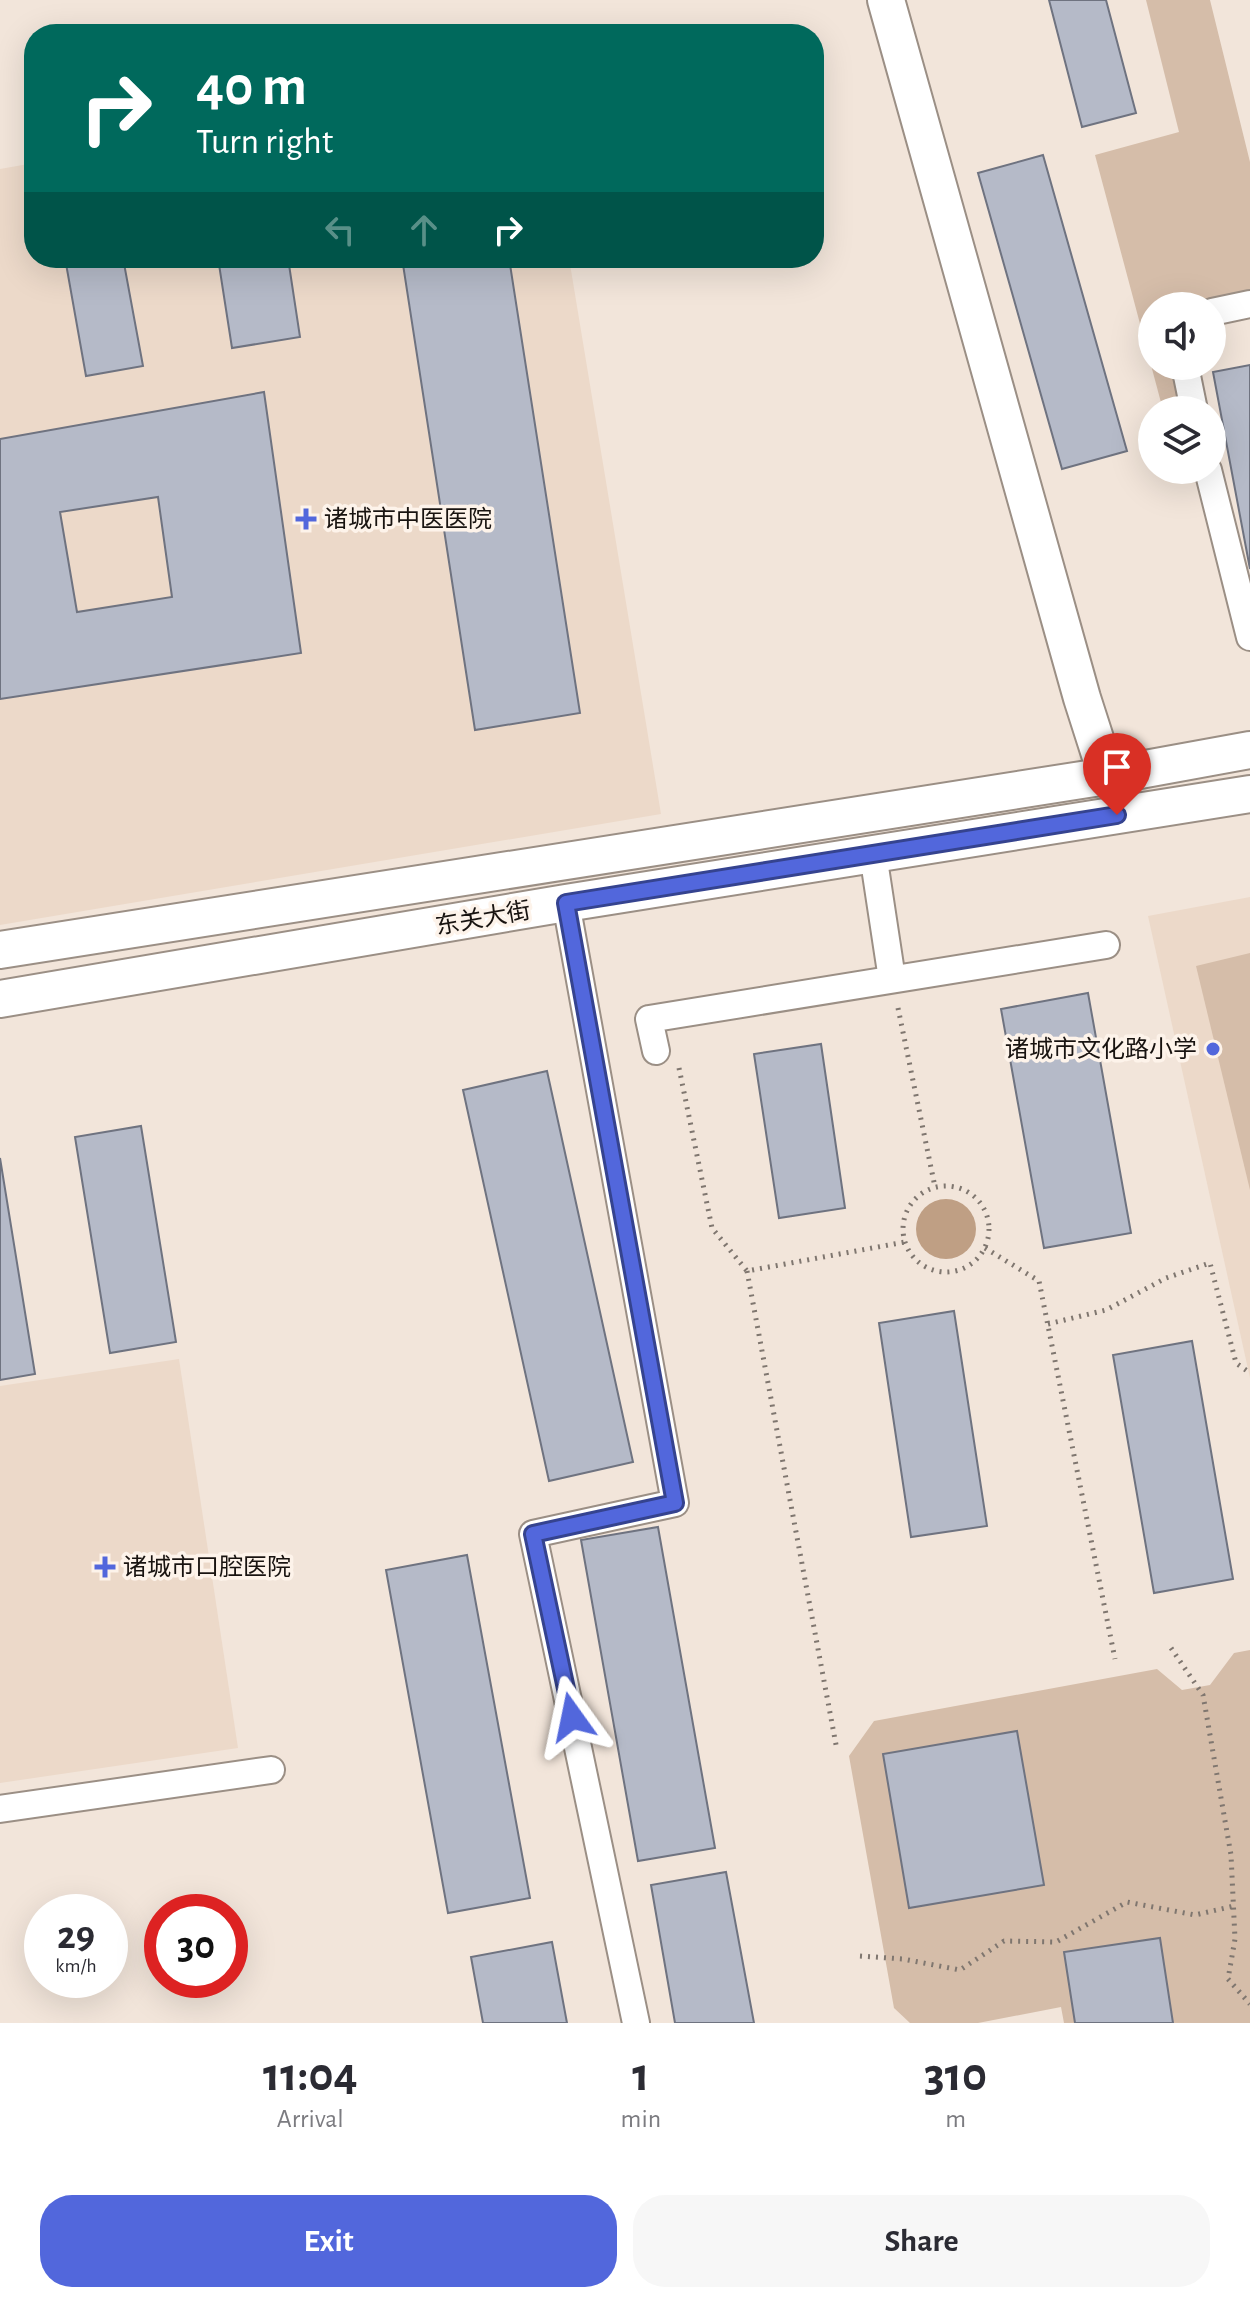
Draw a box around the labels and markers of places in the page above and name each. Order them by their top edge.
place label: 诸城市中医医院 [324,506,492,532]
marker: 诸城市中医医院 [295,508,317,530]
pin [1083,733,1151,815]
place label: 诸城市文化路小学 [1005,1036,1197,1062]
marker: 诸城市文化路小学 [1204,1040,1222,1058]
place label: 诸城市口腔医院 [123,1554,291,1580]
marker: 诸城市口腔医院 [94,1556,116,1578]

